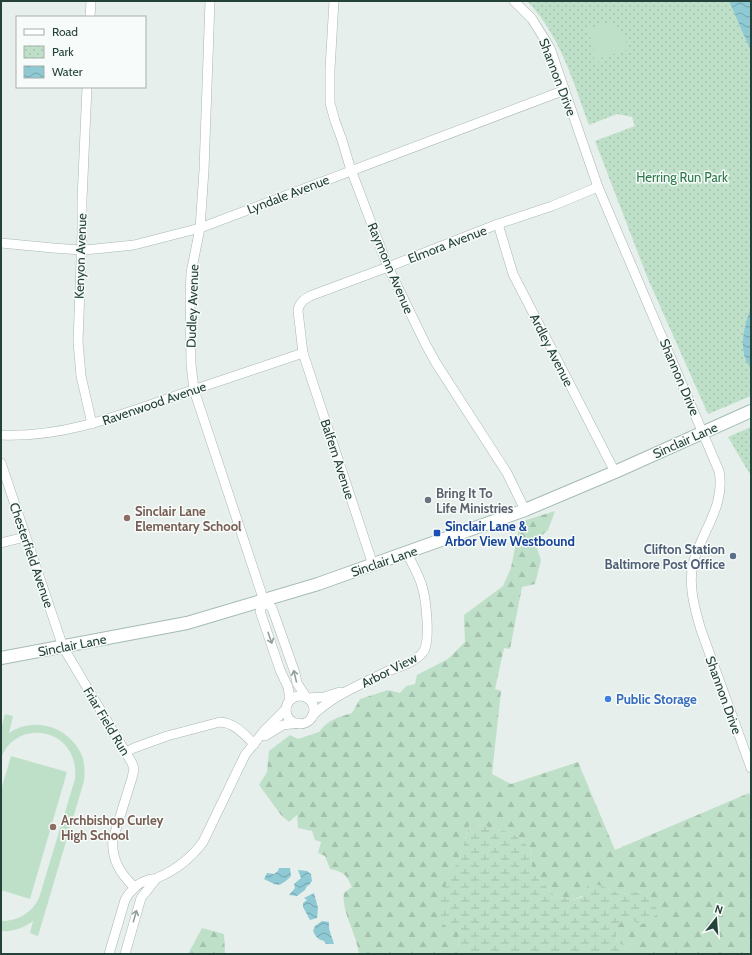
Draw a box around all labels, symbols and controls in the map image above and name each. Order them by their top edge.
legend [16,16,146,88]
text: Road [52,24,78,39]
street label: Shannon Drive [536,36,580,118]
text: Park [52,44,74,59]
text: Water [52,64,83,79]
park label: Herring Run Park [636,169,728,185]
street label: Lyndale Avenue [245,171,332,217]
street label: Kenyon Avenue [71,213,90,299]
street label: Raymonn Avenue [365,220,418,316]
street label: Elmora Avenue [405,221,489,266]
street label: Dudley Avenue [183,264,201,348]
street label: Ardley Avenue [527,311,577,389]
street label: Shannon Drive [657,336,703,418]
street label: Ravenwood Avenue [100,378,208,428]
street label: Balfern Avenue [318,417,359,501]
street label: Sinclair Lane [650,418,720,461]
place label: Bring It To Life Ministries [436,485,514,516]
marker: Bring It To Life Ministries [423,495,433,505]
street label: Chesterfield Avenue [6,500,58,610]
place label: Sinclair Lane Elementary School [135,503,242,534]
marker: Sinclair Lane Elementary School [122,513,132,523]
place label: Sinclair Lane & Arbor View Westbound [445,518,575,549]
marker: Sinclair Lane & Arbor View Westbound [432,528,442,538]
place label: Clifton Station Baltimore Post Office [605,541,725,572]
street label: Sinclair Lane [349,542,420,580]
marker: Clifton Station Baltimore Post Office [728,551,738,561]
street label: Sinclair Lane [37,630,108,659]
one-way arrow [266,632,274,644]
street label: Arbor View [358,649,420,691]
street label: Shannon Drive [702,654,746,737]
one-way arrow [291,670,299,683]
street label: Friar Field Run [80,684,134,758]
place label: Public Storage [616,691,697,707]
marker: Public Storage [603,694,613,704]
place label: Archbishop Curley High School [61,812,164,843]
marker: Archbishop Curley High School [48,822,58,832]
north arrow [696,899,736,939]
text: N [713,902,725,917]
one-way arrow [132,910,139,923]

